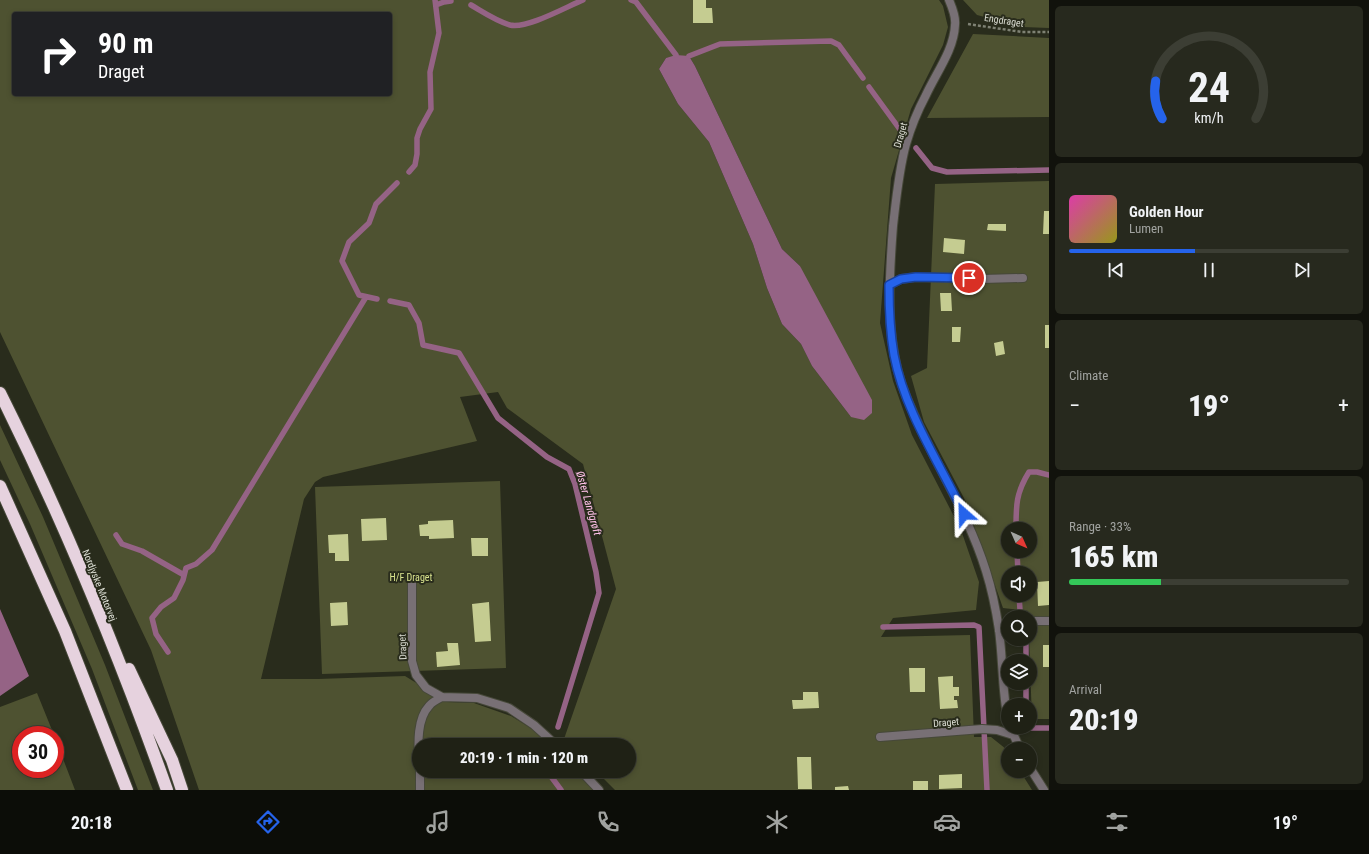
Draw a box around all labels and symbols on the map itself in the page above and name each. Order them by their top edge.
street label: Engdraget [983,12,1025,29]
street label: Draget [892,121,909,149]
pin [952,261,986,295]
water label: Øster Landgrøft [573,470,604,538]
position arrow [943,493,985,535]
north arrow [1001,522,1037,558]
street label: Nordjyske Motorvej [80,548,119,623]
park label: H/F Draget [390,572,433,583]
street label: Draget [397,634,408,660]
street label: Draget [933,716,959,729]
speed limit sign: 30 [12,726,64,778]

